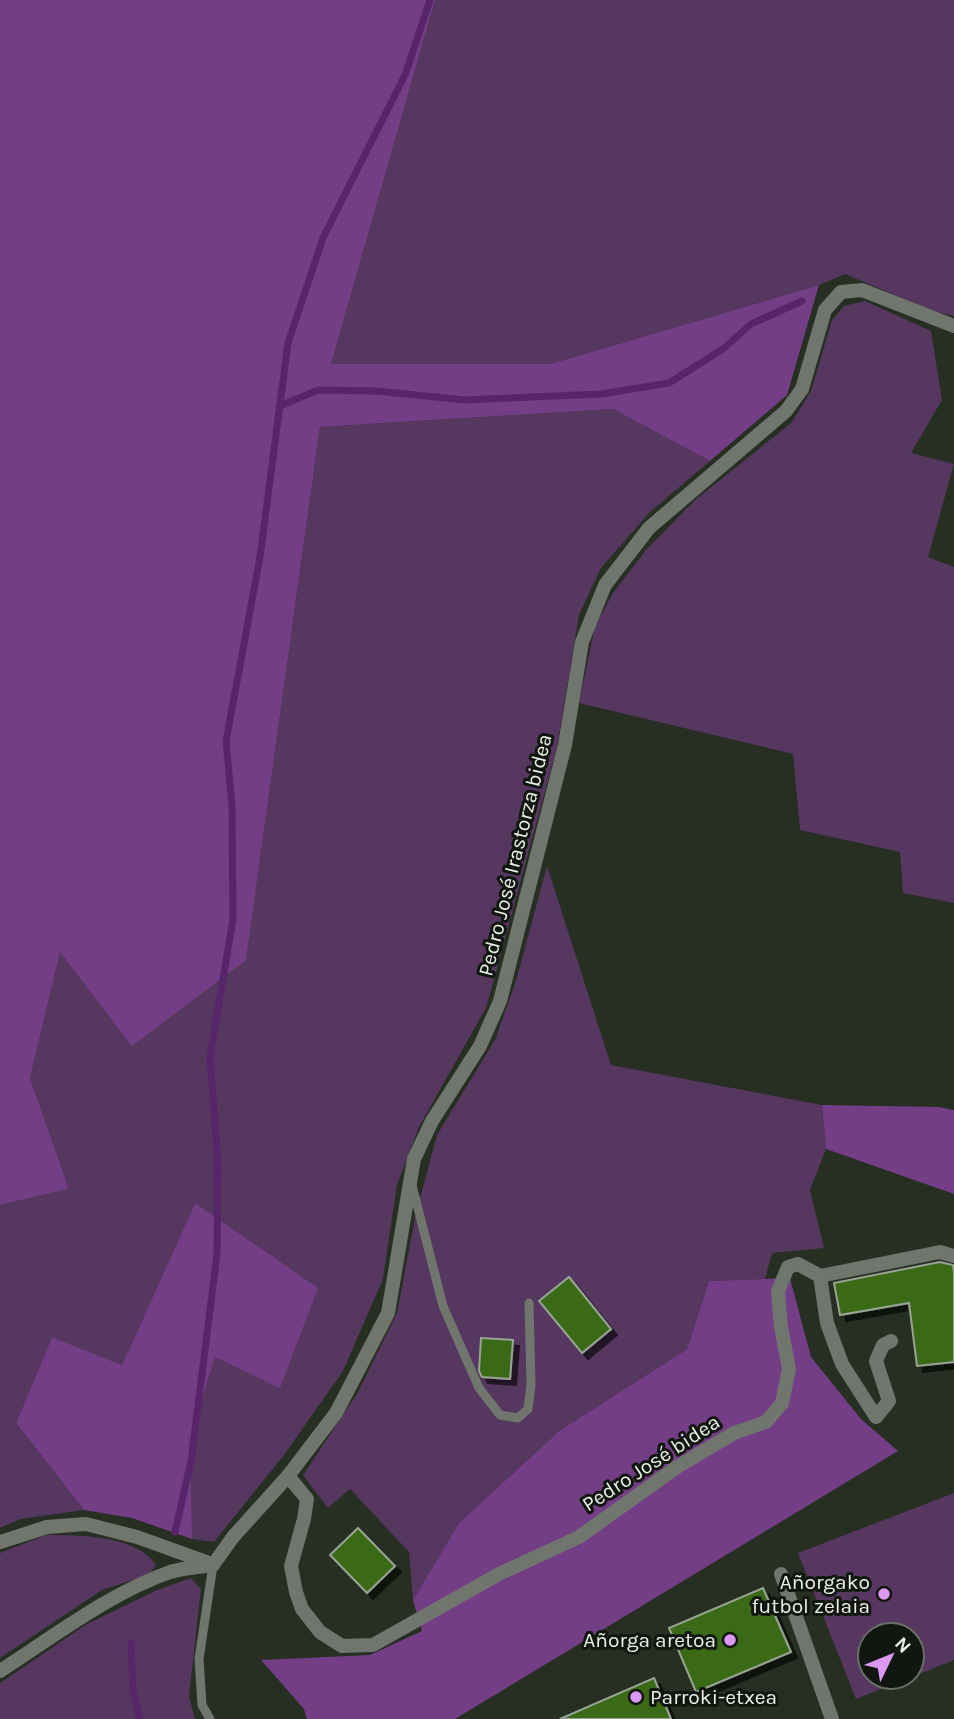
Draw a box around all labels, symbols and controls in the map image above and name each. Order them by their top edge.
street label: Pedro José Irastorza bidea [473,731,557,979]
street label: Pedro José bidea [578,1410,724,1516]
place label: Añorgako futbol zelaia [751,1570,870,1618]
marker: Añorgako futbol zelaia [876,1586,892,1602]
north arrow [856,1621,926,1691]
place label: Añorga aretoa [583,1628,716,1652]
marker: Añorga aretoa [722,1632,738,1648]
text: N [890,1633,915,1658]
place label: Parroki-etxea [650,1685,777,1709]
marker: Parroki-etxea [628,1689,644,1705]

